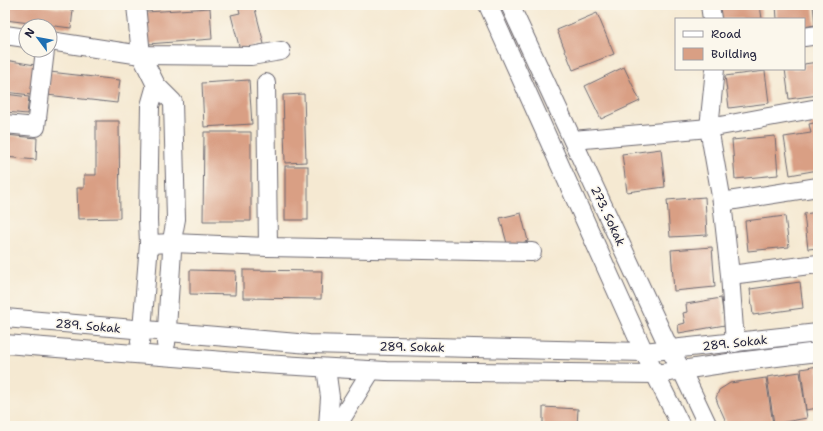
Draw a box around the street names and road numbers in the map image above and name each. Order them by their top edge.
street label: 273. Sokak [587,183,629,249]
street label: 289. Sokak [55,315,121,337]
street label: 289. Sokak [702,332,768,354]
street label: 289. Sokak [379,338,445,356]

